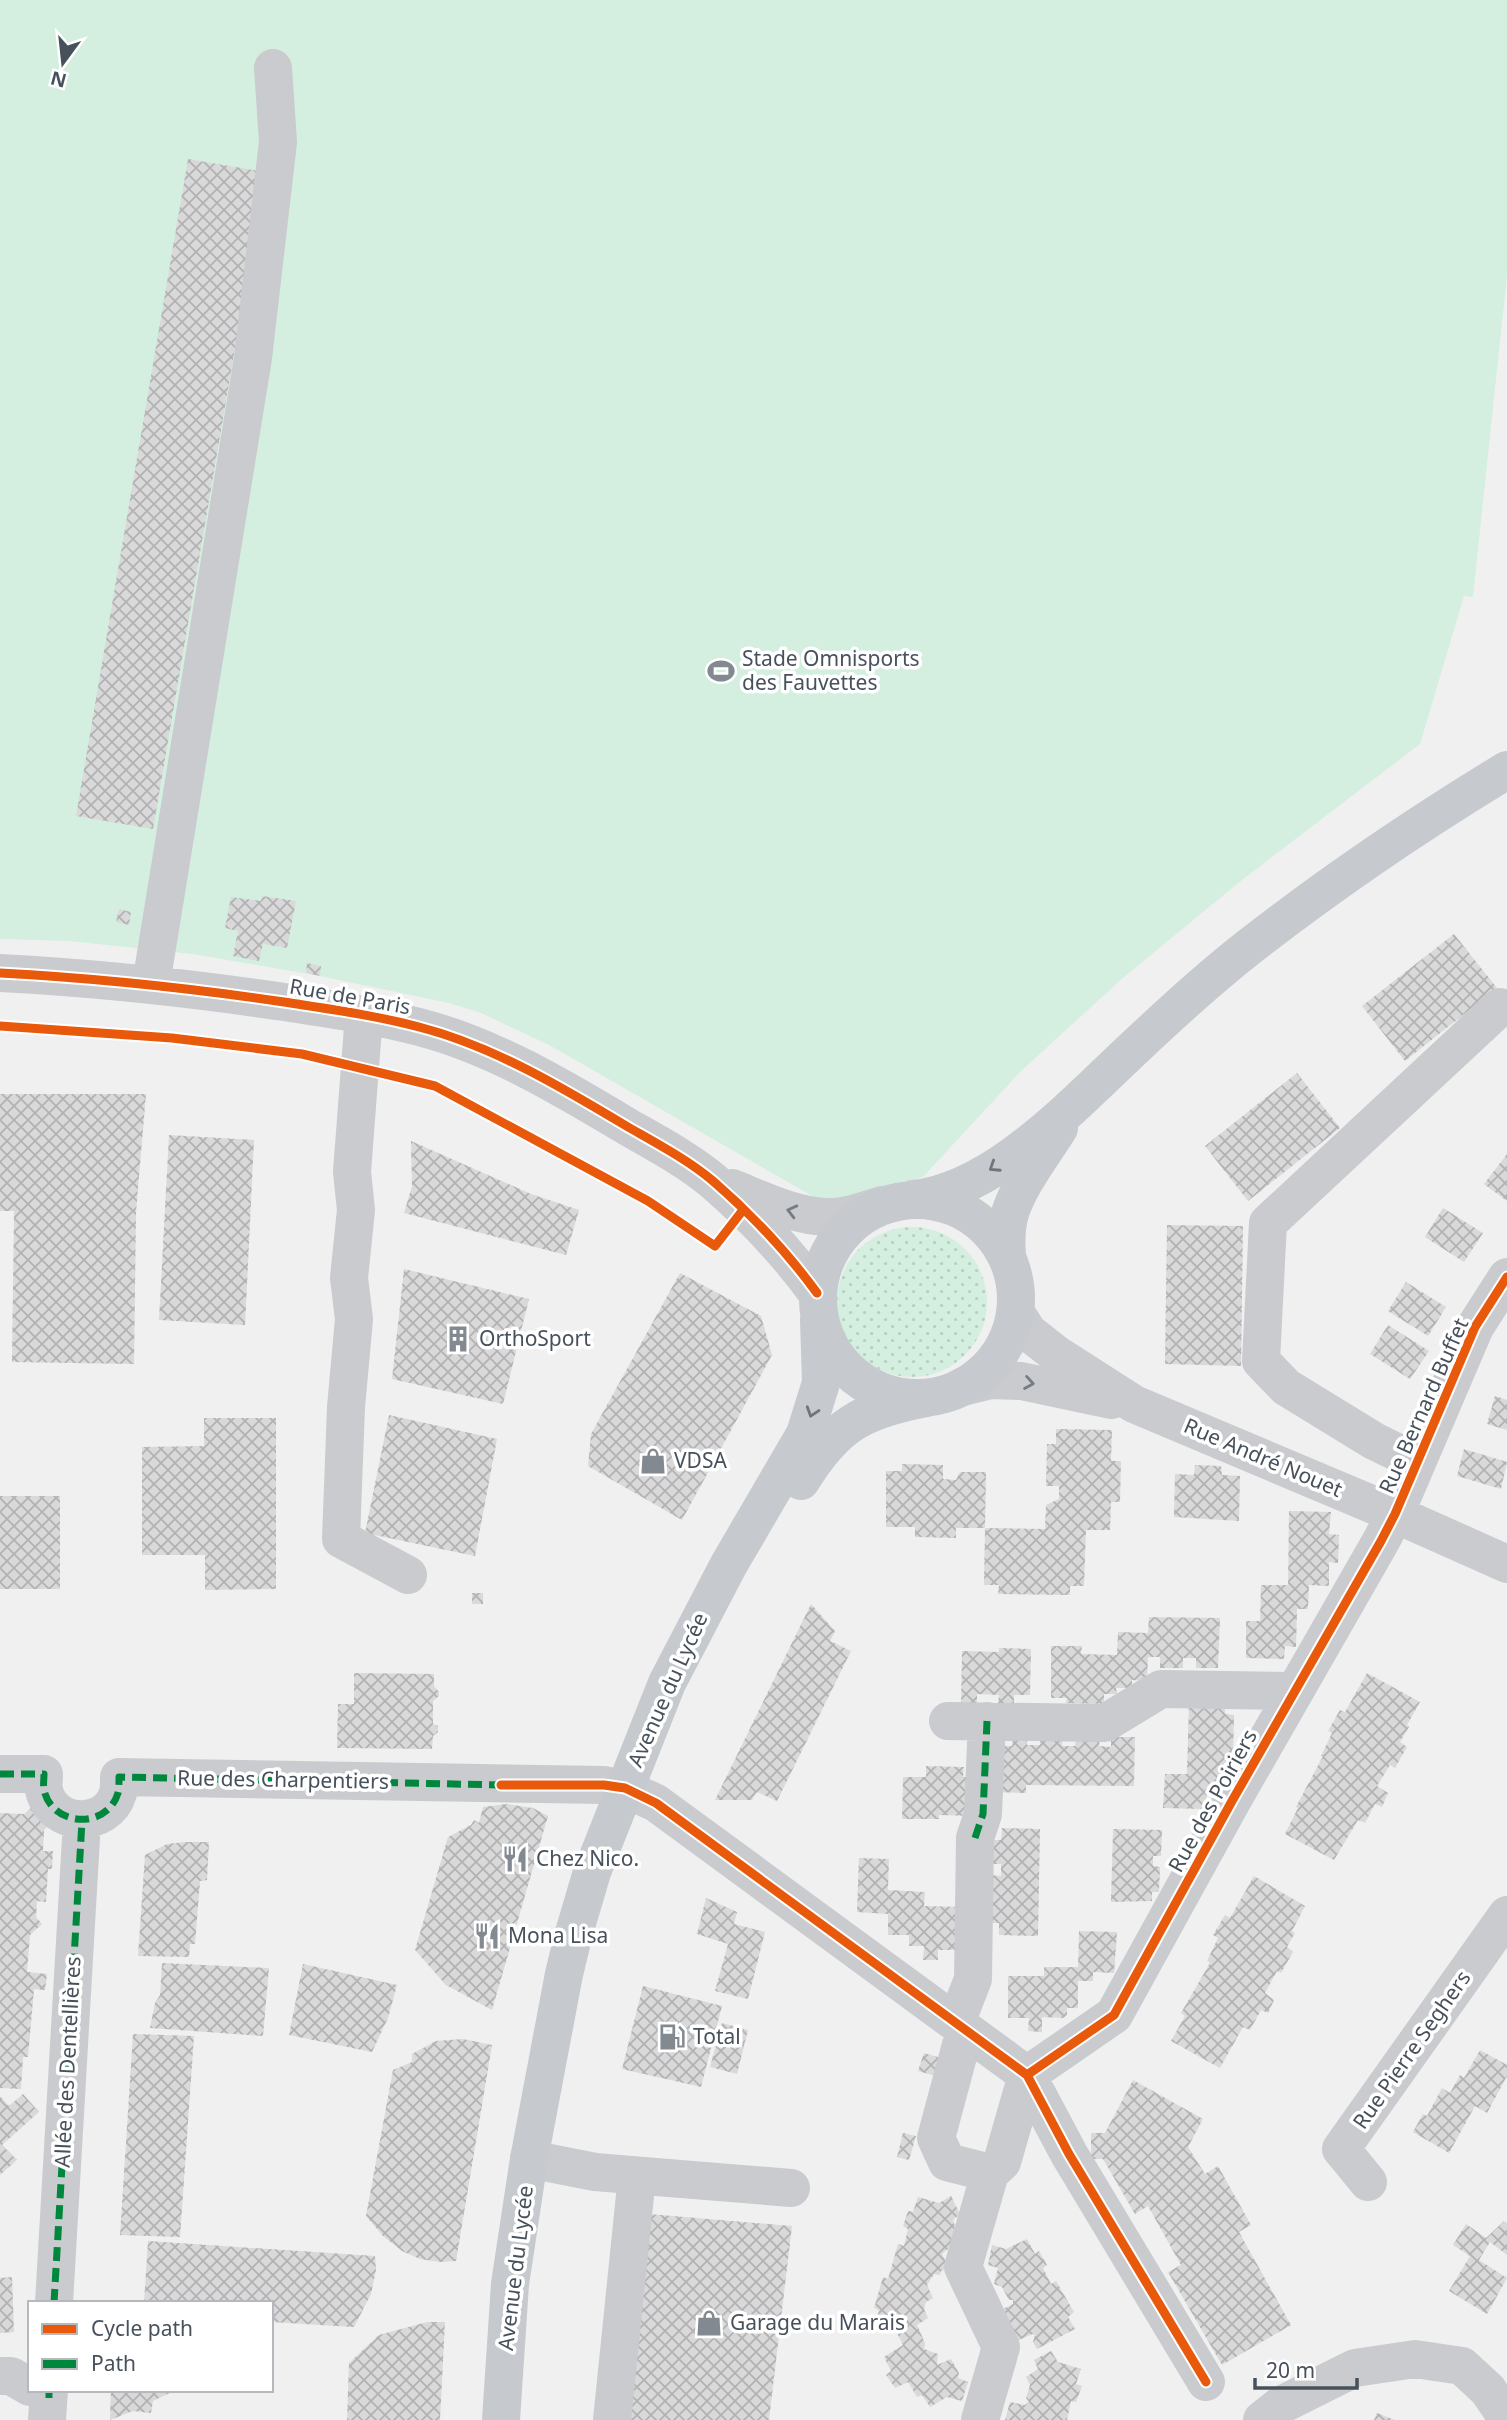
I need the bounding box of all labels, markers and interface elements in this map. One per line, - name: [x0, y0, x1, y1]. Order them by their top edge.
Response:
- north arrow: [28, 28, 98, 98]
- text: N: [48, 65, 69, 94]
- place label: Stade Omnisports des Fauvettes: [742, 644, 920, 696]
- sports icon: Stade Omnisports des Fauvettes: [706, 656, 736, 686]
- street label: Rue de Paris: [288, 972, 413, 1020]
- one-way arrow: [989, 1159, 1002, 1172]
- one-way arrow: [786, 1205, 798, 1219]
- street label: Rue Bernard Buffet: [1372, 1313, 1475, 1498]
- building icon: OrthoSport: [443, 1324, 473, 1354]
- place label: OrthoSport: [479, 1324, 591, 1352]
- one-way arrow: [1023, 1375, 1035, 1390]
- one-way arrow: [806, 1405, 820, 1417]
- street label: Rue André Nouet: [1180, 1411, 1347, 1503]
- shop icon: VDSA: [638, 1446, 668, 1476]
- place label: VDSA: [674, 1446, 727, 1474]
- street label: Avenue du Lycée: [621, 1608, 714, 1771]
- street label: Rue des Poiriers: [1161, 1724, 1263, 1877]
- street label: Rue des Charpentiers: [177, 1763, 389, 1795]
- restaurant icon: Chez Nico.: [500, 1844, 530, 1874]
- place label: Chez Nico.: [536, 1844, 639, 1872]
- restaurant icon: Mona Lisa: [472, 1921, 502, 1951]
- place label: Mona Lisa: [508, 1921, 608, 1949]
- street label: Allée des Dentellières: [47, 1956, 87, 2168]
- street label: Rue Pierre Seghers: [1346, 1965, 1476, 2134]
- fuel station icon: Total: [657, 2022, 687, 2052]
- place label: Total: [693, 2022, 741, 2050]
- street label: Avenue du Lycée: [491, 2184, 539, 2352]
- legend: [28, 2301, 273, 2392]
- shop icon: Garage du Marais: [694, 2308, 724, 2338]
- place label: Garage du Marais: [730, 2308, 905, 2336]
- text: Cycle path: [91, 2314, 193, 2342]
- scale bar: [1255, 2346, 1356, 2390]
- text: Path: [91, 2349, 136, 2377]
- text: 20 m: [1266, 2356, 1315, 2384]

